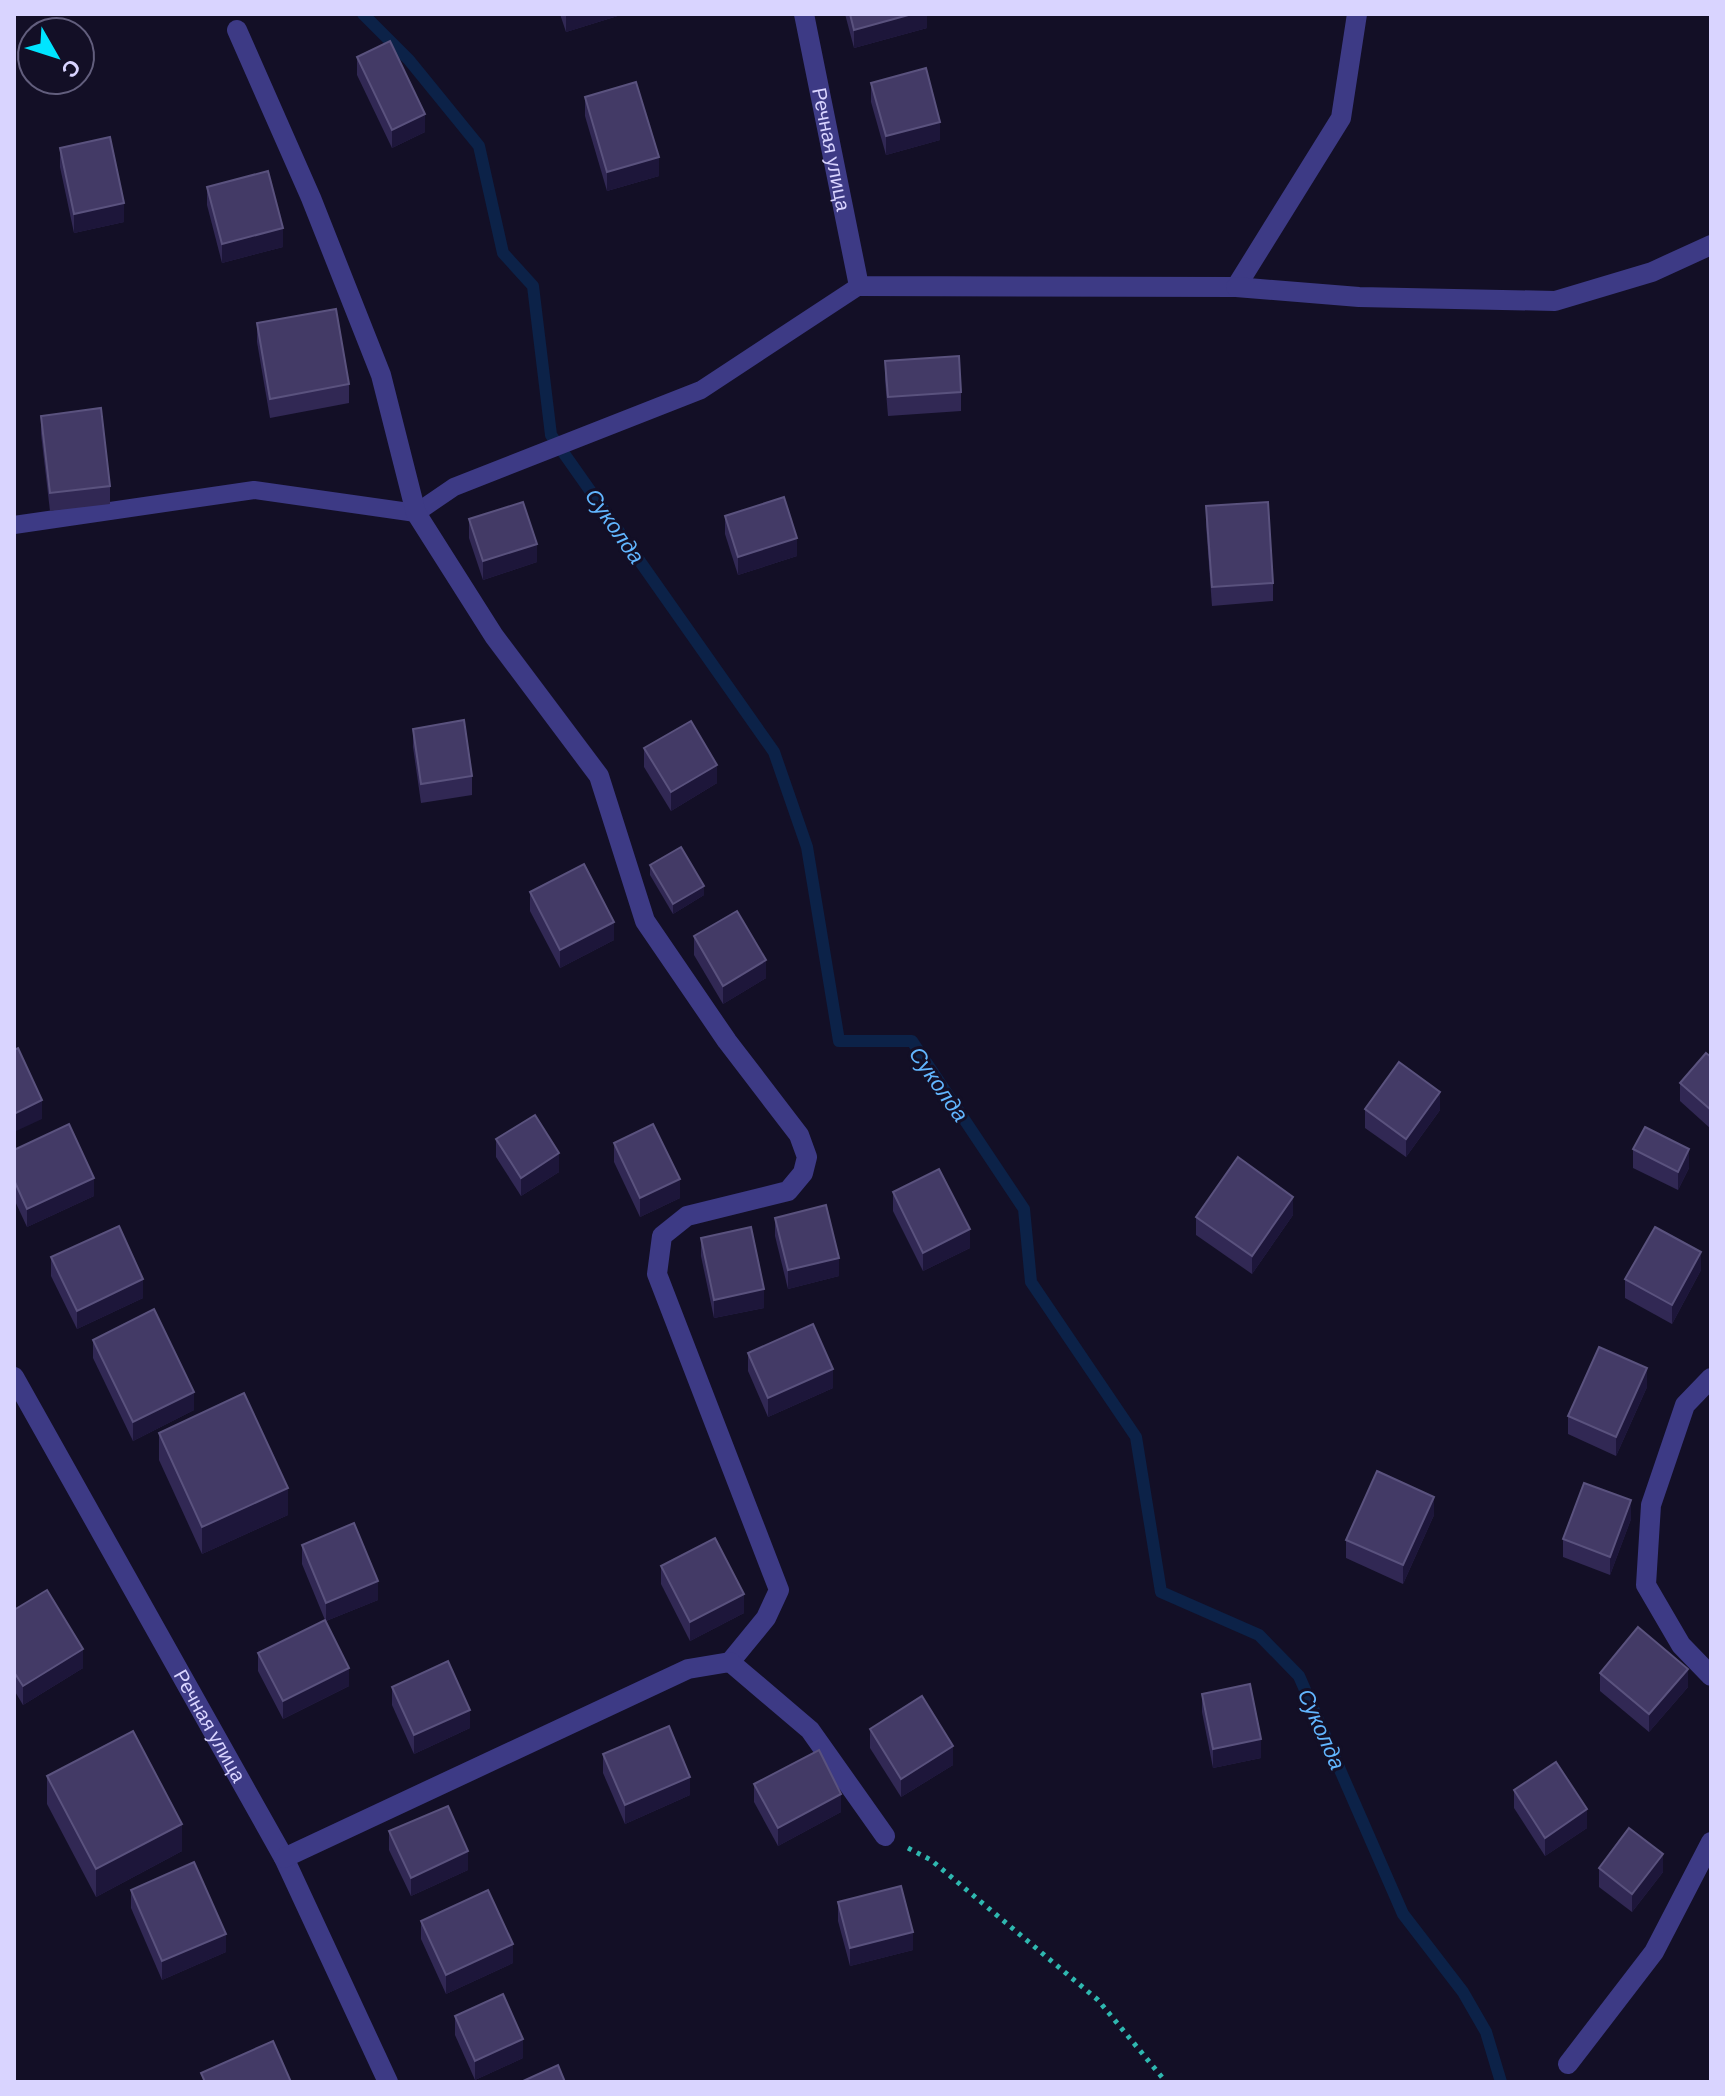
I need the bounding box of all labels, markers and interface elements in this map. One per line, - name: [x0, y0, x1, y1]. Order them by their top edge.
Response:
- north arrow: [16, 16, 96, 96]
- text: С: [57, 55, 87, 84]
- street label: Речная улица: [808, 85, 857, 214]
- water label: Суколда: [580, 483, 651, 569]
- water label: Суколда: [904, 1041, 975, 1127]
- street label: Речная улица: [170, 1665, 252, 1787]
- water label: Суколда: [1293, 1684, 1352, 1773]

